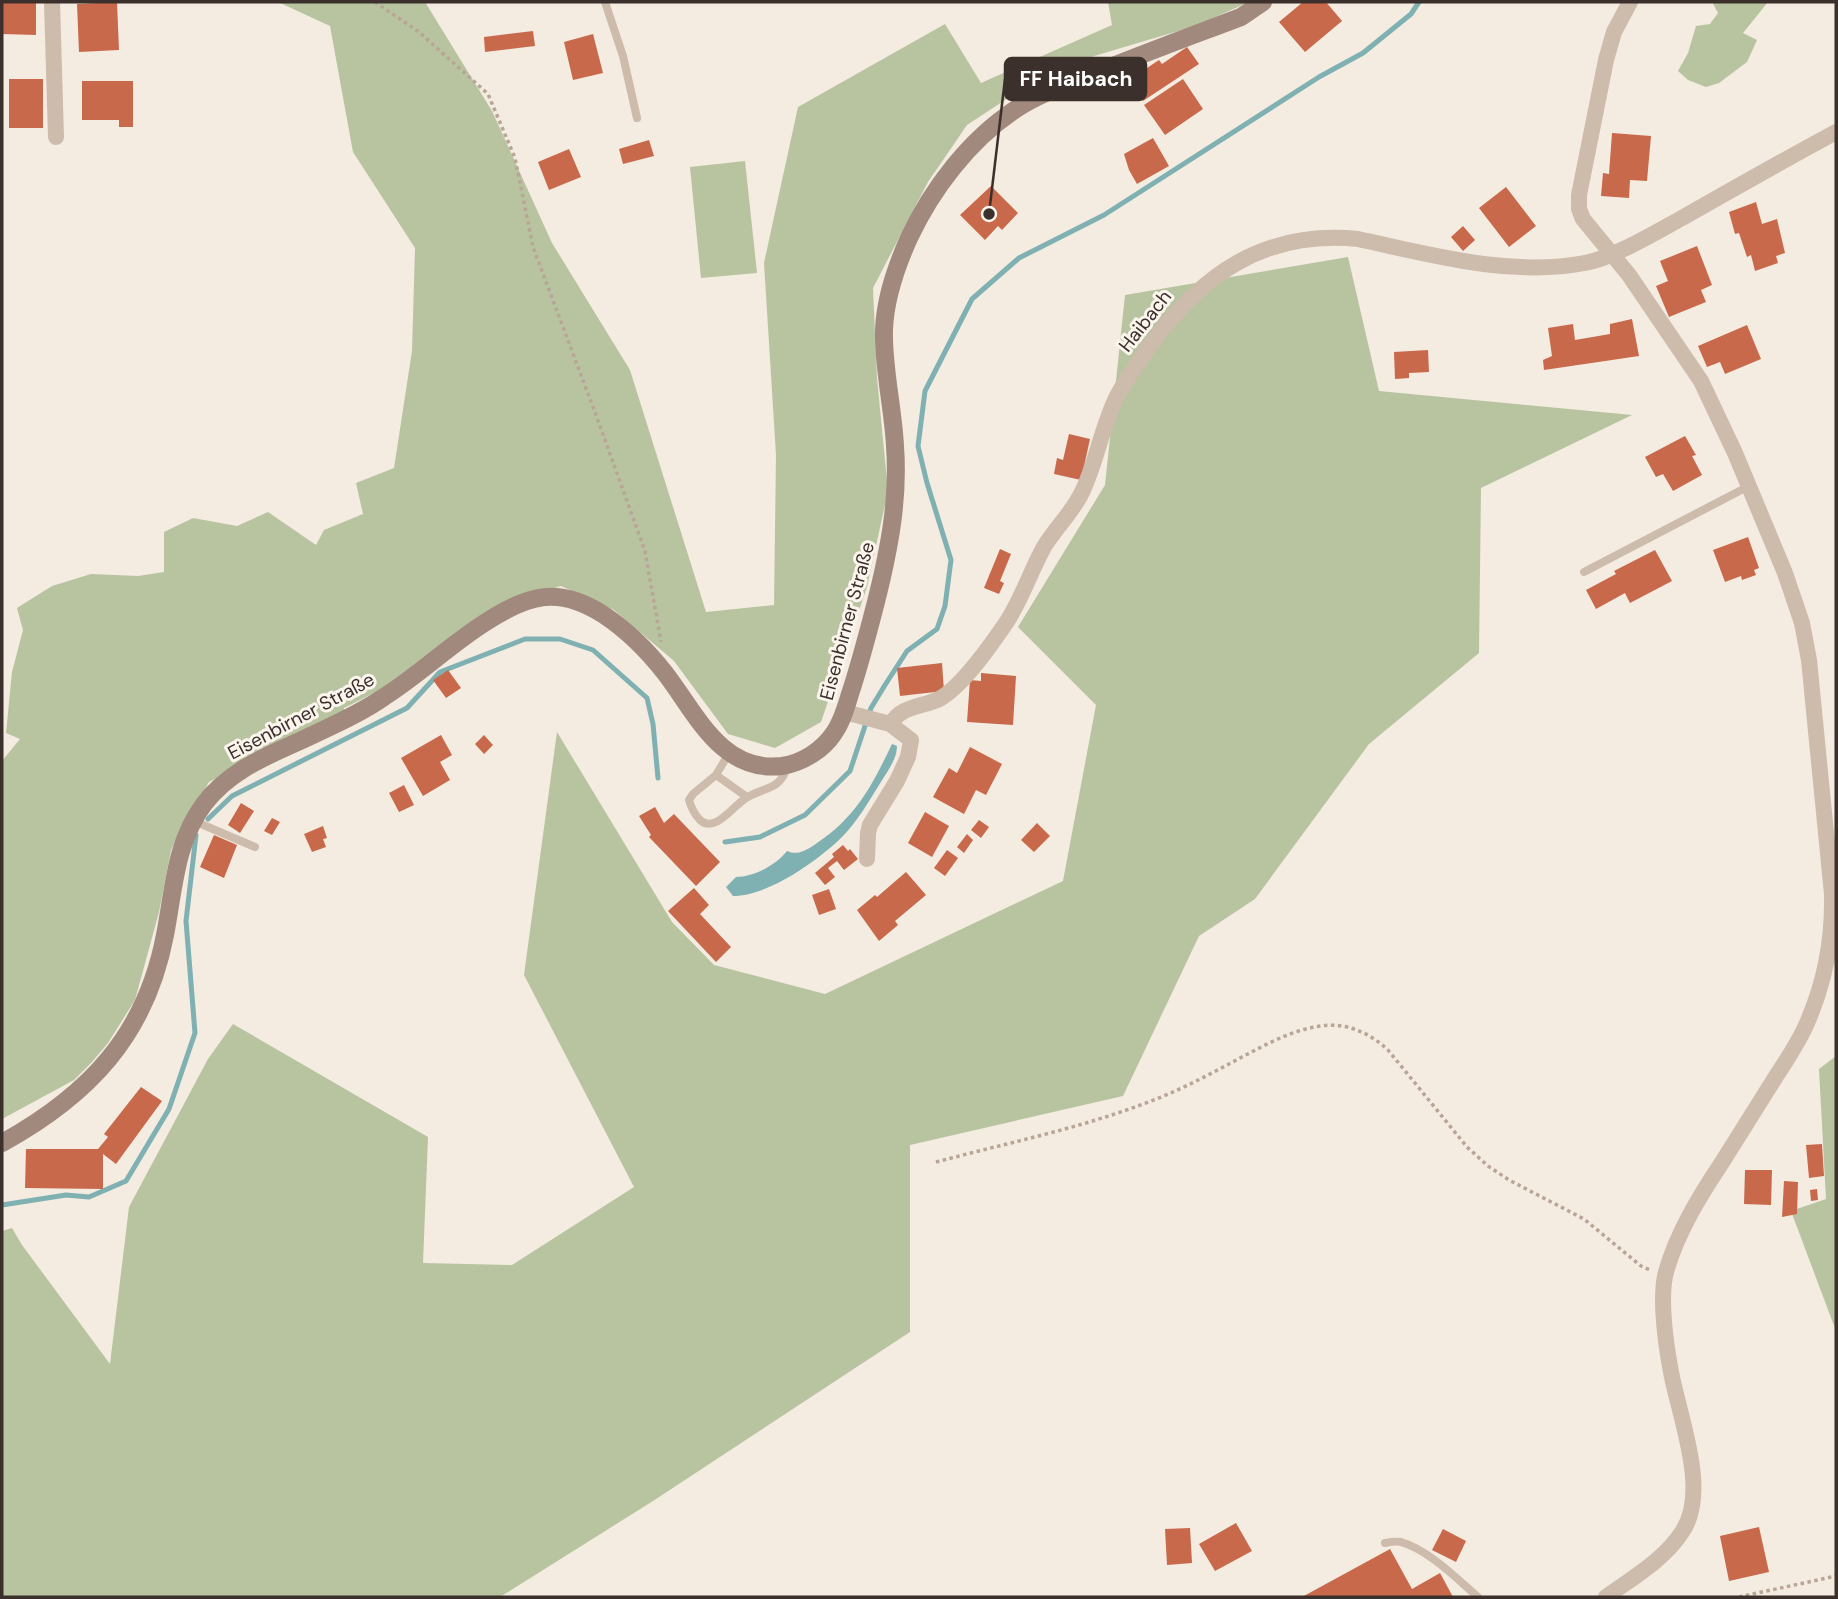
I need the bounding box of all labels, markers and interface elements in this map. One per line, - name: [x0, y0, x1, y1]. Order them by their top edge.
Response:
- callout: FF Haibach: [1005, 58, 1146, 100]
- text: FF Haibach: [1019, 65, 1133, 93]
- street label: Haibach: [1113, 285, 1177, 357]
- street label: Eisenbirner Straße: [814, 539, 880, 703]
- street label: Eisenbirner Straße: [223, 667, 379, 765]

